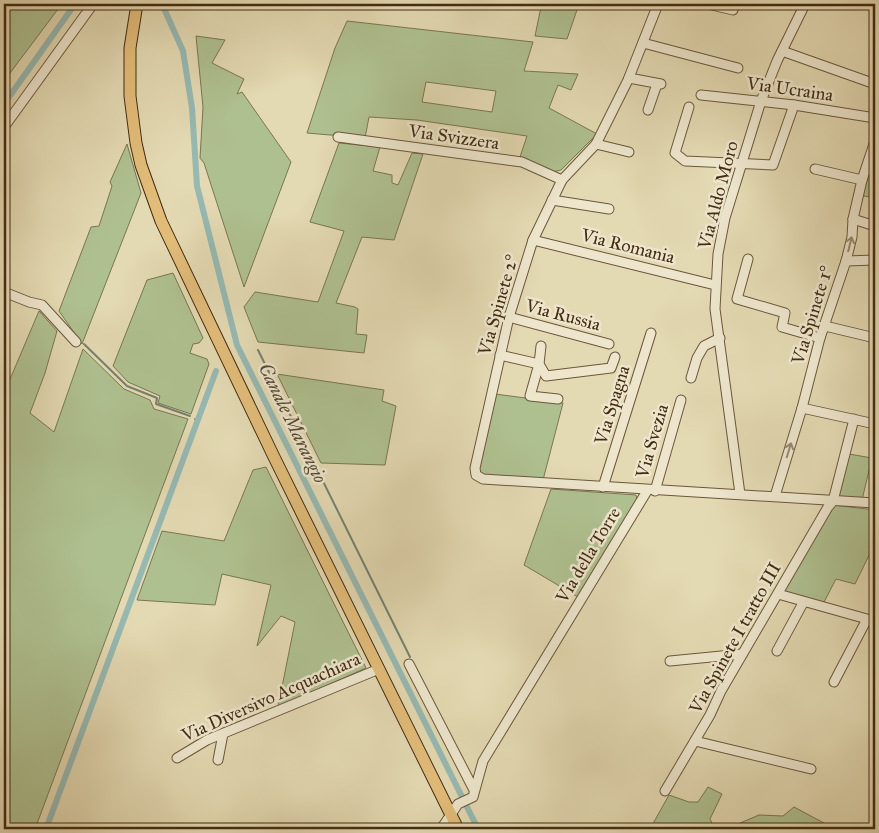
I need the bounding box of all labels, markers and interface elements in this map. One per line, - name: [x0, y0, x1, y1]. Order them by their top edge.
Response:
- street label: Via Ucraina: [744, 72, 835, 106]
- street label: Via Svizzera: [406, 120, 501, 154]
- street label: Via Aldo Moro: [693, 138, 743, 253]
- street label: Via Romania: [578, 224, 677, 268]
- one-way arrow: [846, 236, 855, 252]
- street label: Via Spinete 2°: [473, 252, 523, 359]
- street label: Via Spinete 1°: [786, 263, 837, 368]
- street label: Via Russia: [522, 294, 603, 336]
- water label: Canale Marangio: [254, 359, 332, 487]
- street label: Via Spagna: [589, 362, 636, 449]
- street label: Via Svezia: [631, 401, 673, 481]
- one-way arrow: [784, 442, 794, 458]
- street label: Via della Torre: [550, 503, 625, 608]
- street label: Via Spinete I tratto III: [684, 558, 786, 718]
- street label: Via Diversivo Acquachiara: [177, 647, 365, 748]

